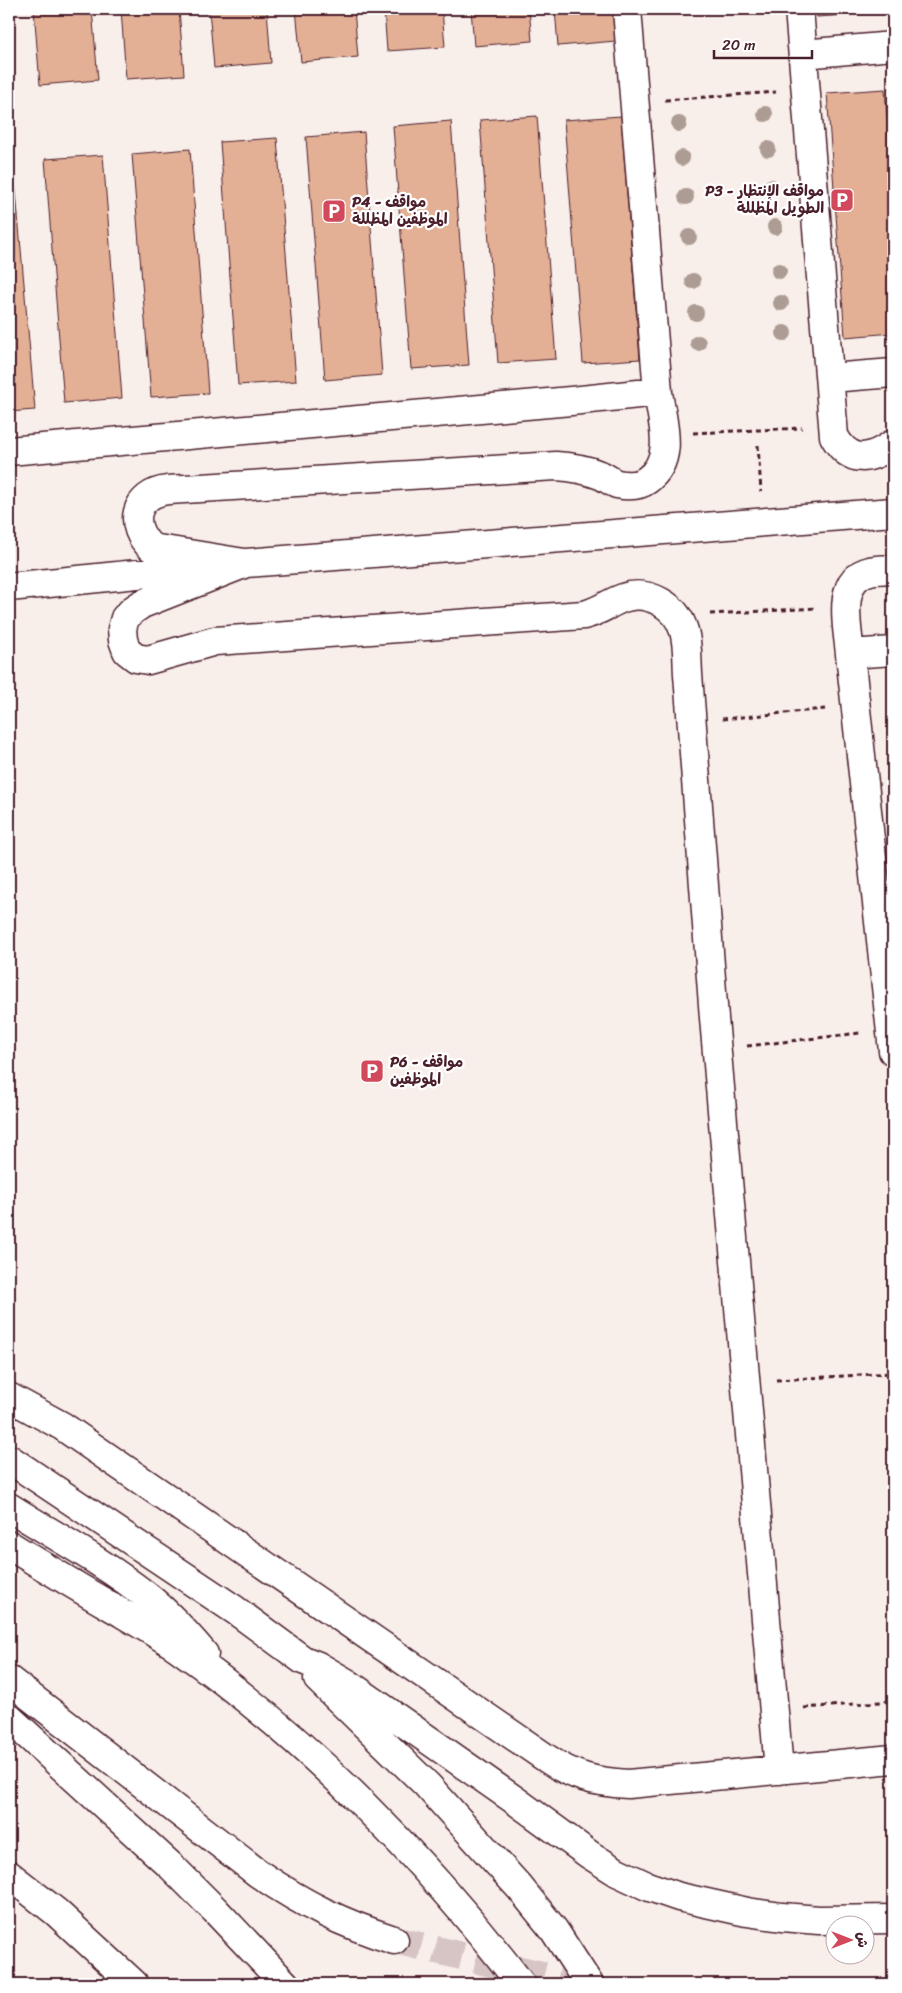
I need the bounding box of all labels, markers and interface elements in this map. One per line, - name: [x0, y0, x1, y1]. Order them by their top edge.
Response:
- scale bar: [714, 28, 812, 60]
- text: 20 m: [722, 32, 756, 58]
- place label: P3 - مواقف الإنتظار الطويل المظللة: [705, 178, 824, 221]
- parking icon: P3 - مواقف الإنتظار الطويل المظللة: [829, 187, 855, 213]
- place label: P4 - مواقف الموظفين المظللة: [352, 189, 448, 232]
- parking icon: P4 - مواقف الموظفين المظللة: [321, 198, 347, 224]
- place label: P6 - مواقف الموظفين: [390, 1049, 463, 1092]
- parking icon: P6 - مواقف الموظفين: [359, 1058, 385, 1084]
- north arrow: [824, 1916, 874, 1966]
- text: ش: [850, 1932, 875, 1948]

